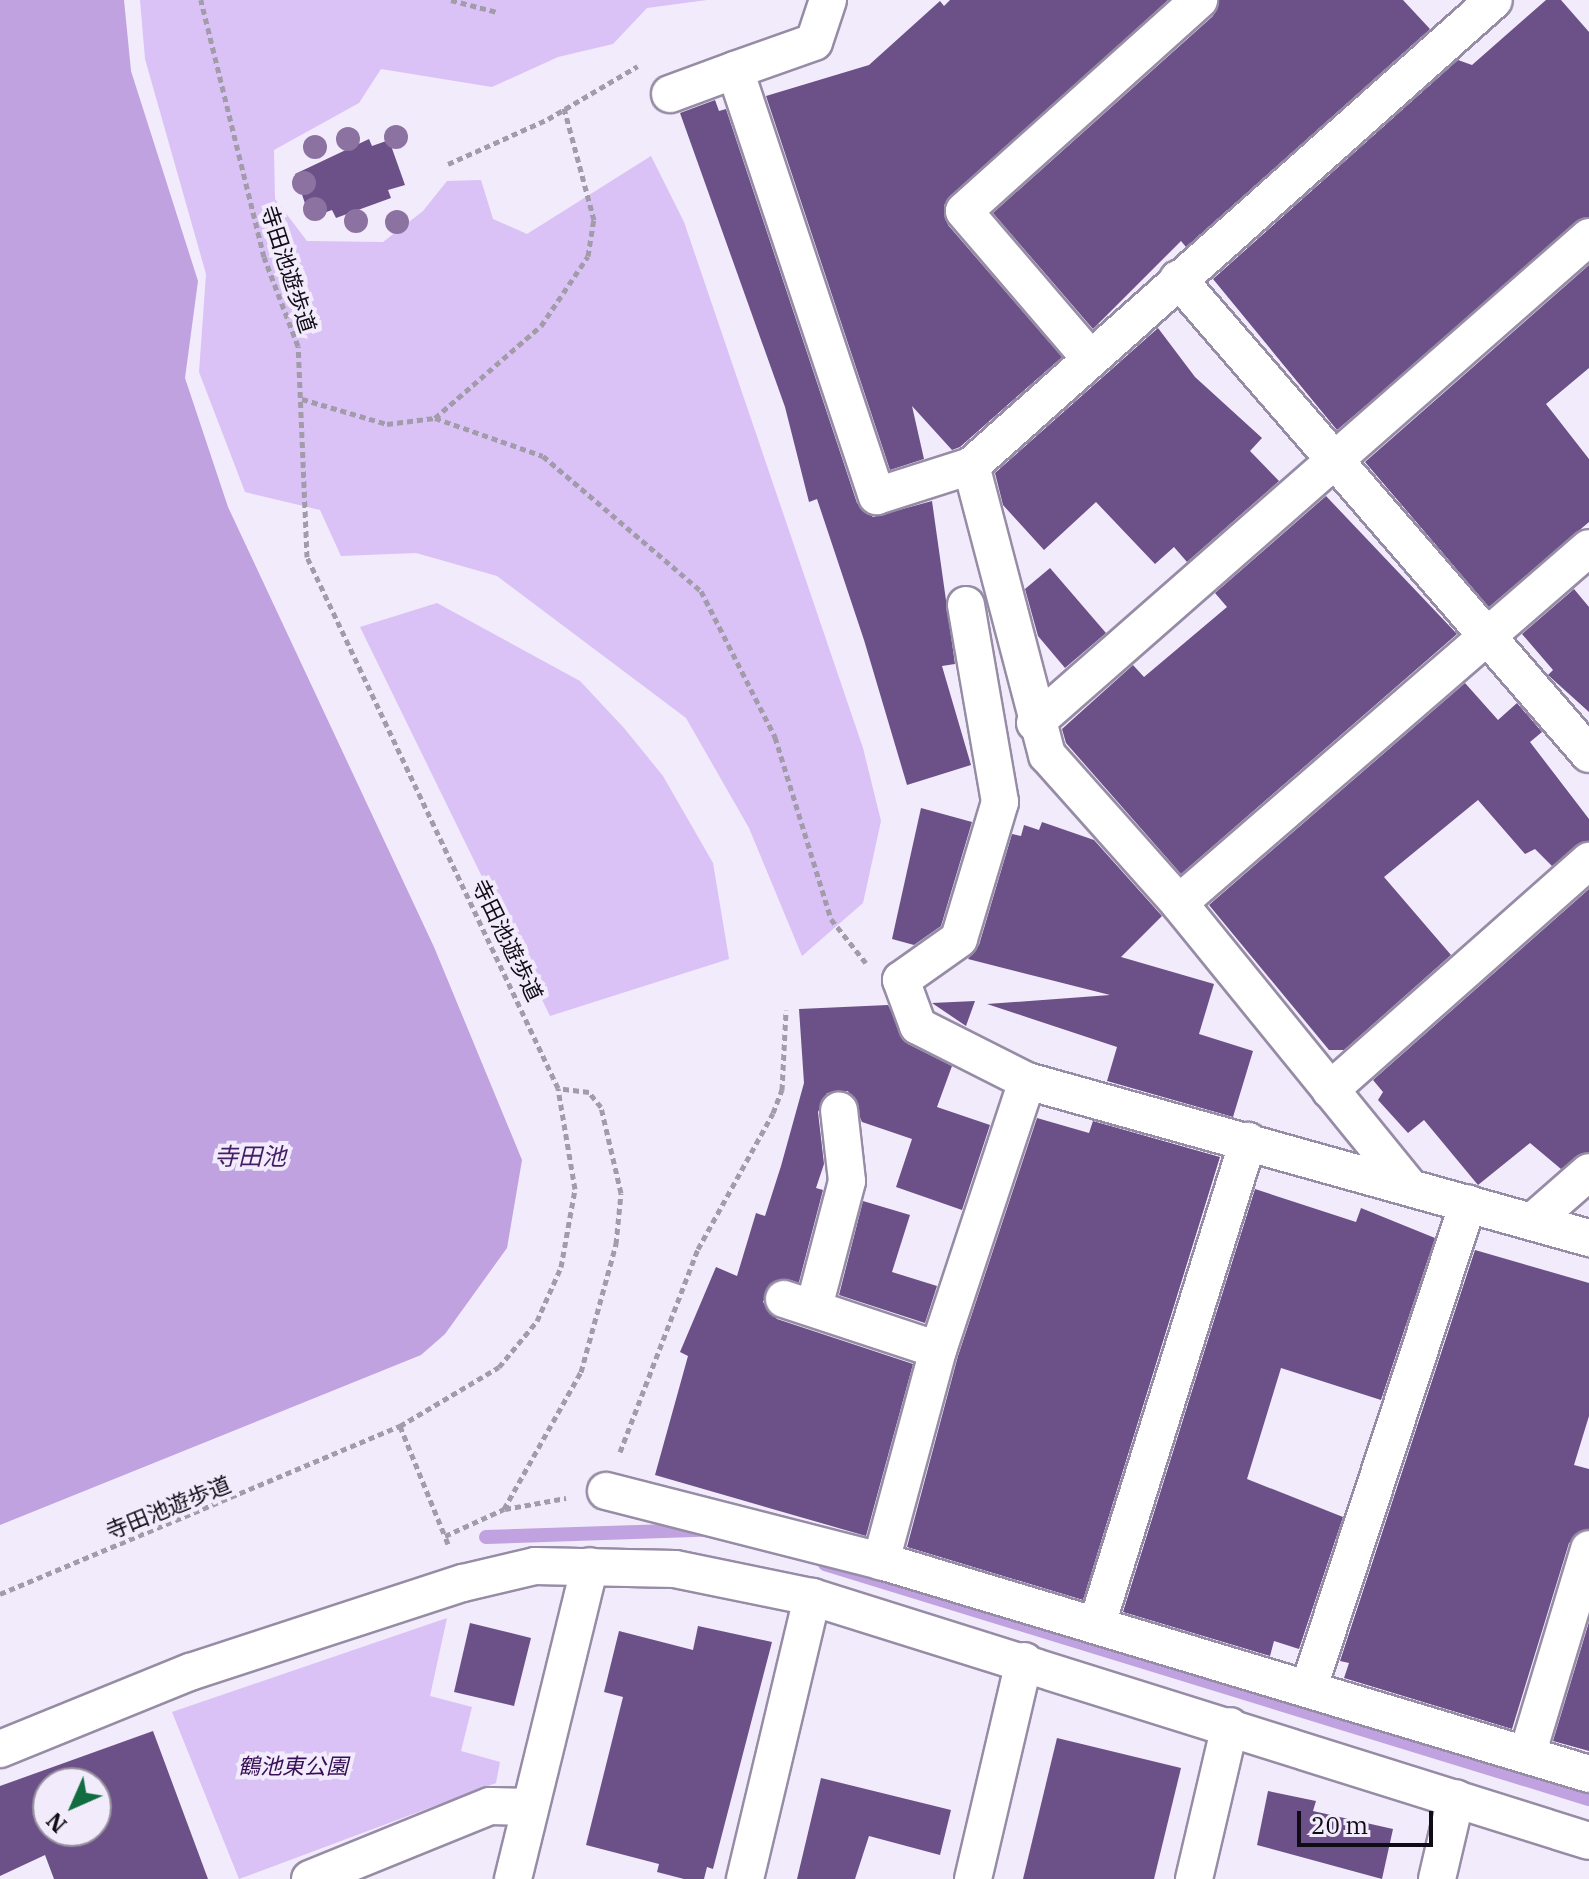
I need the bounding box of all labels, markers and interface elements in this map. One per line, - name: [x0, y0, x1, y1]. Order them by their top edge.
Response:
- street label: 寺田池遊歩道: [256, 202, 322, 336]
- street label: 寺田池遊歩道: [467, 875, 549, 1005]
- water label: 寺田池: [214, 1143, 286, 1171]
- street label: 寺田池遊歩道: [102, 1470, 234, 1544]
- park label: 鶴池東公園: [238, 1753, 348, 1779]
- north arrow: [32, 1767, 112, 1847]
- scale bar: [1301, 1795, 1437, 1845]
- text: N: [40, 1807, 72, 1839]
- text: 20 m: [1311, 1809, 1368, 1841]

